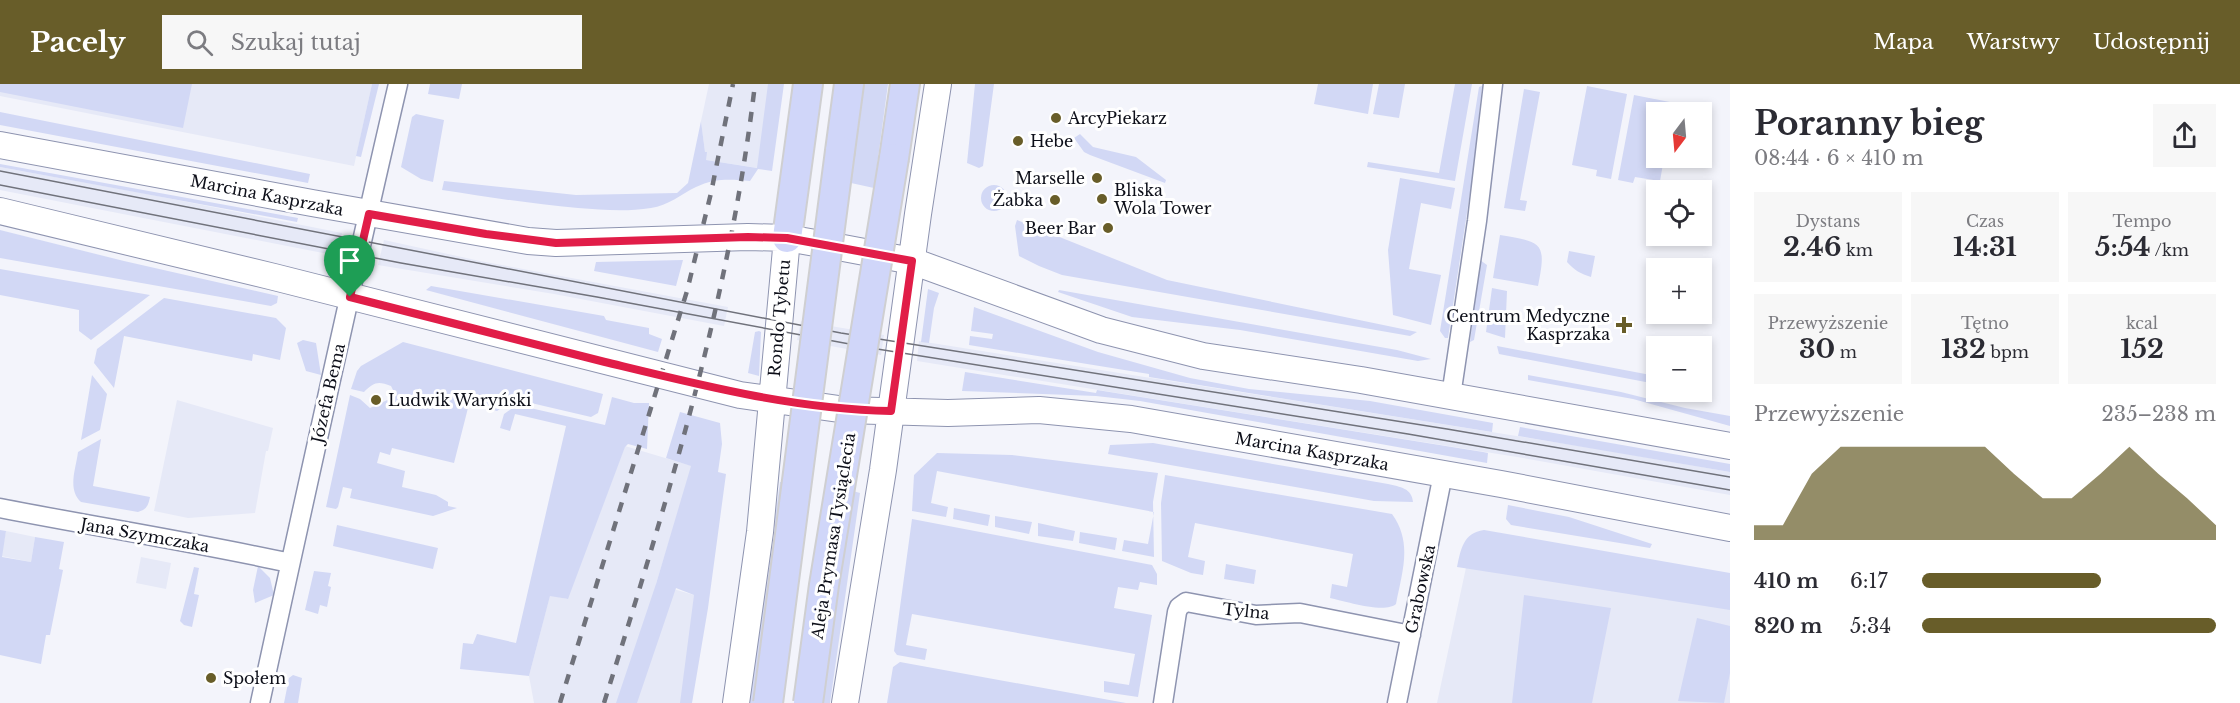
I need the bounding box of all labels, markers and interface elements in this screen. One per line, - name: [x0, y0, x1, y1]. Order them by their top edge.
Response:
- search box: [162, 15, 582, 69]
- text: Pacely: [30, 25, 126, 60]
- icon: search: [183, 26, 216, 59]
- text: Szukaj tutaj: [231, 29, 361, 56]
- text: Mapa: [1873, 29, 1934, 55]
- text: Warstwy: [1967, 29, 2060, 55]
- text: Udostępnij: [2093, 29, 2210, 55]
- north arrow: [1646, 102, 1712, 168]
- map controls: [1646, 102, 1712, 402]
- text: Poranny bieg: [1754, 103, 1984, 144]
- button: share: [2153, 104, 2216, 167]
- place label: ArcyPiekarz: [1067, 108, 1167, 128]
- marker: ArcyPiekarz: [1049, 111, 1063, 125]
- place label: Hebe: [1030, 131, 1073, 151]
- marker: Hebe: [1011, 134, 1025, 148]
- text: 08:44 · 6 × 410 m: [1754, 146, 1924, 170]
- place label: Marselle: [1015, 168, 1085, 188]
- street label: Marcina Kasprzaka: [189, 170, 345, 220]
- marker: Marselle: [1090, 171, 1104, 185]
- place label: Bliska Wola Tower: [1113, 180, 1212, 218]
- button: locate: [1646, 180, 1712, 246]
- place label: Żabka: [993, 190, 1043, 210]
- marker: Bliska Wola Tower: [1095, 192, 1109, 206]
- marker: Żabka: [1048, 193, 1062, 207]
- text: Dystans: [1796, 211, 1860, 231]
- text: Czas: [1966, 211, 2004, 231]
- text: Tempo: [2113, 211, 2171, 231]
- place label: Beer Bar: [1025, 218, 1096, 238]
- marker: Beer Bar: [1101, 221, 1115, 235]
- text: 2.46: [1783, 231, 1841, 263]
- text: 14:31: [1953, 231, 2017, 263]
- text: 5:54: [2095, 231, 2151, 263]
- pin: [324, 235, 375, 297]
- text: km: [1841, 240, 1873, 260]
- text: /km: [2151, 240, 2189, 260]
- icon: arrive: [333, 244, 366, 277]
- street label: Rondo Tybetu: [764, 258, 794, 377]
- button: +: [1646, 258, 1712, 324]
- place label: Centrum Medyczne Kasprzaka: [1446, 306, 1610, 344]
- text: Przewyższenie: [1768, 313, 1888, 333]
- text: Tętno: [1961, 313, 2009, 333]
- text: kcal: [2126, 313, 2158, 333]
- marker: Centrum Medyczne Kasprzaka: [1615, 316, 1633, 334]
- text: 30: [1799, 333, 1835, 365]
- text: 132: [1941, 333, 1986, 365]
- text: 152: [2120, 333, 2164, 365]
- button: −: [1646, 336, 1712, 402]
- street label: Józefa Bema: [306, 341, 349, 447]
- text: m: [1835, 342, 1857, 362]
- text: bpm: [1986, 342, 2029, 362]
- place label: Ludwik Waryński: [388, 390, 532, 410]
- marker: Ludwik Waryński: [369, 393, 383, 407]
- text: Przewyższenie: [1754, 402, 1904, 426]
- text: 235–238 m: [2102, 402, 2216, 426]
- street label: Marcina Kasprzaka: [1234, 428, 1391, 474]
- street label: Aleja Prymasa Tysiąclecia: [807, 431, 859, 642]
- street label: Jana Szymczaka: [77, 513, 211, 556]
- street label: Grabowska: [1401, 543, 1439, 635]
- text: 410 m: [1754, 569, 1819, 593]
- text: 6:17: [1850, 569, 1888, 593]
- street label: Tylna: [1222, 599, 1271, 623]
- text: 820 m: [1754, 614, 1822, 638]
- text: 5:34: [1850, 614, 1891, 638]
- place label: Społem: [223, 668, 286, 688]
- marker: Społem: [204, 671, 218, 685]

